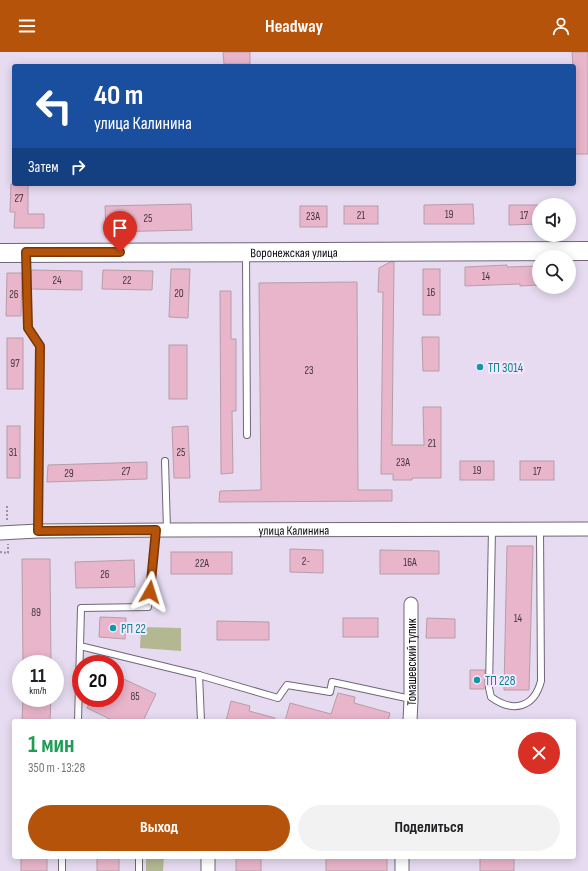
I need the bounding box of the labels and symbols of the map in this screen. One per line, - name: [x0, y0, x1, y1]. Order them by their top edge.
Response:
- house number: 27: [15, 192, 24, 205]
- house number: 19: [445, 208, 453, 221]
- house number: 21: [357, 209, 365, 222]
- house number: 17: [520, 209, 529, 222]
- house number: 23А: [306, 210, 320, 223]
- pin: [103, 211, 137, 252]
- house number: 25: [144, 212, 152, 225]
- street label: Воронежская улица: [250, 245, 338, 261]
- house number: 14: [482, 270, 491, 283]
- house number: 24: [52, 274, 62, 287]
- house number: 22: [122, 274, 132, 287]
- house number: 16: [427, 286, 436, 299]
- house number: 20: [174, 287, 184, 300]
- house number: 26: [9, 288, 19, 301]
- house number: 97: [10, 357, 20, 370]
- place label: ТП 3014: [488, 360, 524, 376]
- marker: ТП 3014: [475, 362, 485, 372]
- house number: 23: [304, 364, 314, 377]
- house number: 21: [428, 437, 436, 450]
- house number: 31: [9, 446, 17, 459]
- house number: 25: [177, 446, 185, 459]
- house number: 23А: [396, 456, 410, 469]
- house number: 19: [473, 464, 481, 477]
- house number: 27: [122, 465, 131, 478]
- house number: 17: [533, 465, 542, 478]
- house number: 29: [64, 467, 74, 480]
- street label: улица Калинина: [259, 523, 329, 539]
- house number: 2-: [302, 555, 310, 568]
- house number: 16А: [403, 556, 417, 569]
- house number: 22А: [195, 557, 209, 570]
- house number: 26: [100, 568, 110, 581]
- position arrow: [129, 571, 171, 613]
- house number: 89: [31, 606, 41, 619]
- house number: 14: [514, 612, 523, 625]
- street label: Томашевский тупик: [404, 618, 420, 706]
- place label: РП 22: [121, 621, 146, 637]
- marker: РП 22: [108, 623, 118, 633]
- speed limit sign: 20: [72, 655, 124, 707]
- place label: ТП 228: [485, 673, 516, 689]
- marker: ТП 228: [472, 675, 482, 685]
- house number: 85: [130, 690, 140, 703]

